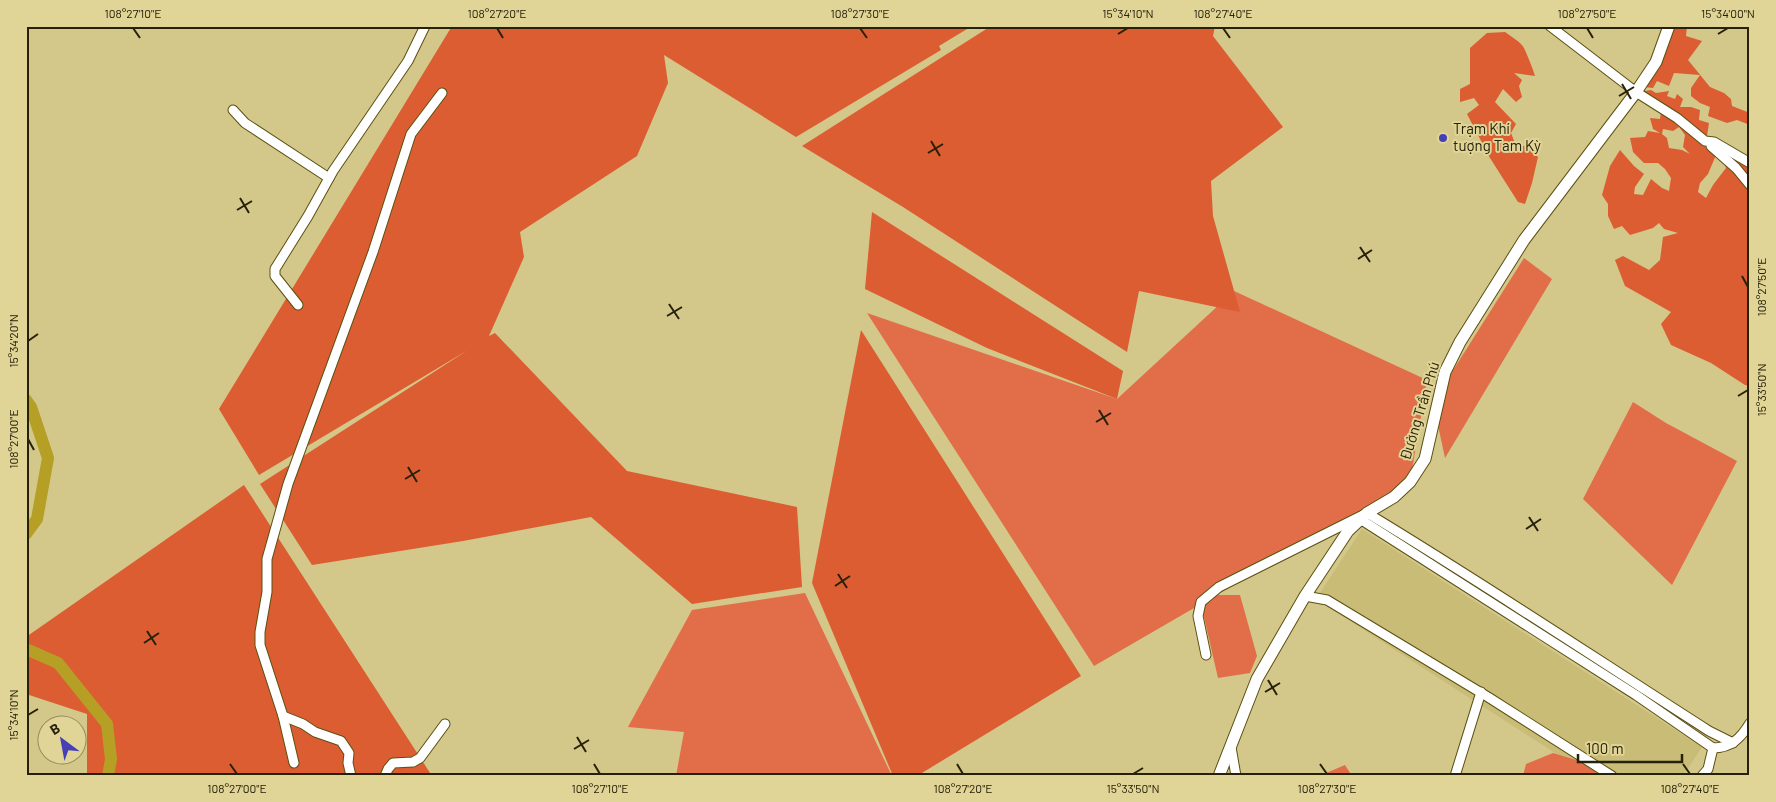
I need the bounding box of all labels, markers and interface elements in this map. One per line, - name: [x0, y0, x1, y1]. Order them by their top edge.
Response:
- text: 108°27'10"E: [105, 6, 161, 20]
- text: 108°27'20"E: [467, 6, 527, 20]
- text: 108°27'30"E: [831, 6, 889, 20]
- text: 15°34'10"N: [1102, 6, 1154, 20]
- text: 108°27'40"E: [1193, 6, 1253, 20]
- text: 108°27'50"E: [1558, 6, 1616, 20]
- text: 15°34'00"N: [1701, 6, 1755, 20]
- place label: Trạm Khí tượng Tam Kỳ: [1453, 119, 1541, 154]
- marker: Trạm Khí tượng Tam Kỳ: [1437, 132, 1449, 144]
- text: 108°27'50"E: [1754, 258, 1768, 316]
- text: 15°34'20"N: [6, 314, 20, 368]
- street label: Đường Trần Phú: [1395, 359, 1443, 462]
- text: 15°33'50"N: [1754, 363, 1768, 417]
- text: 108°27'00"E: [6, 409, 20, 469]
- text: 15°34'10"N: [6, 689, 20, 741]
- north arrow: [38, 714, 88, 764]
- text: B: [47, 719, 63, 738]
- scale bar: [1578, 732, 1682, 764]
- text: 100 m: [1586, 739, 1624, 757]
- text: 108°27'00"E: [207, 781, 267, 795]
- text: 108°27'10"E: [572, 781, 628, 795]
- text: 108°27'20"E: [933, 781, 993, 795]
- text: 15°33'50"N: [1106, 781, 1160, 795]
- text: 108°27'30"E: [1298, 781, 1356, 795]
- text: 108°27'40"E: [1660, 781, 1720, 795]

